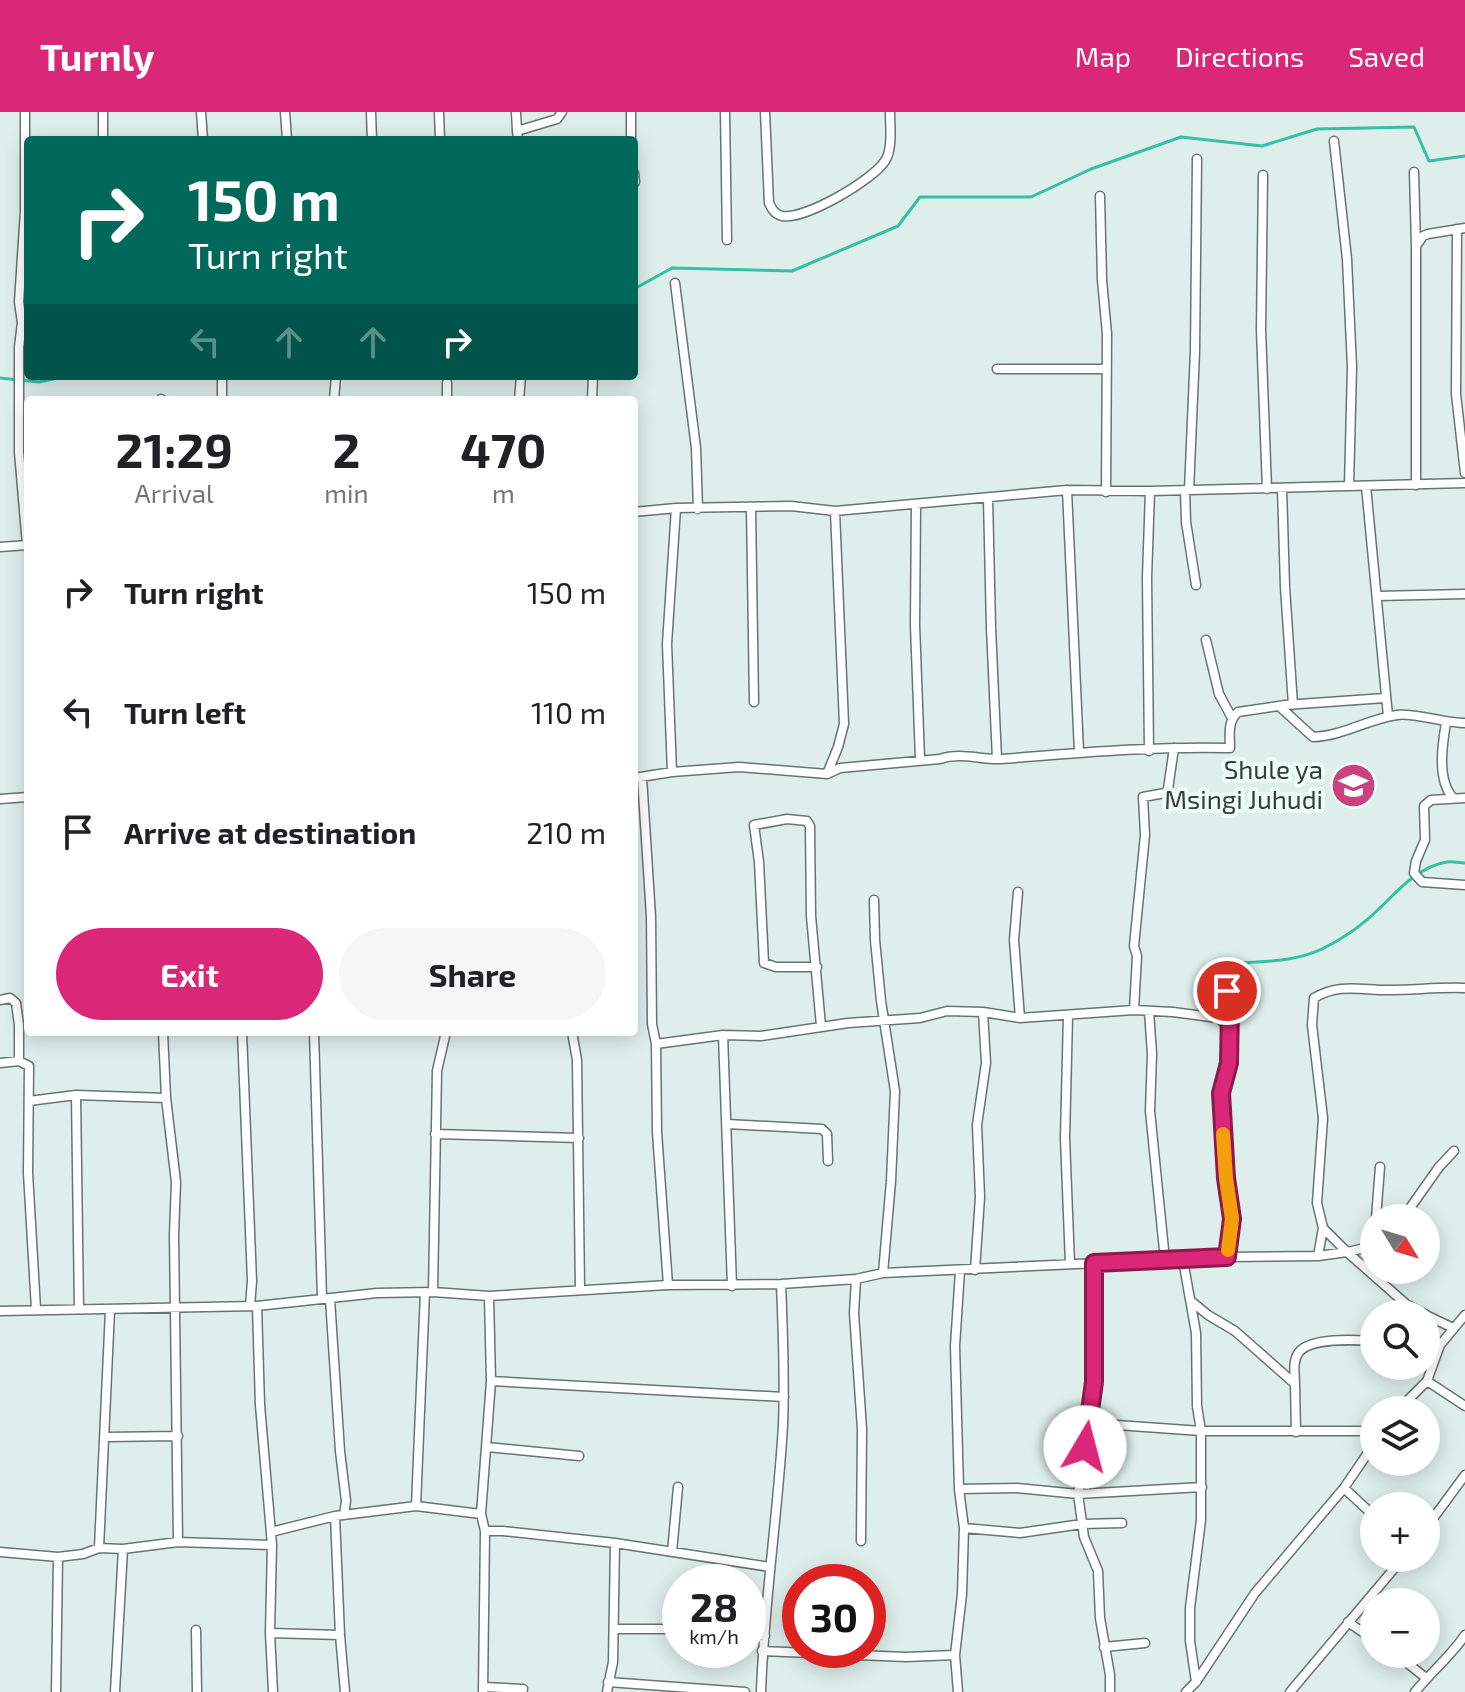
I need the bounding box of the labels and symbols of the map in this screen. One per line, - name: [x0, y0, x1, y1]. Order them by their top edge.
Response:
- place label: Shule ya Msingi Juhudi: [1164, 753, 1323, 814]
- school or university icon: Shule ya Msingi Juhudi: [1330, 761, 1378, 809]
- pin: [1193, 957, 1261, 1025]
- north arrow: [1360, 1204, 1440, 1284]
- position arrow: [1043, 1405, 1127, 1489]
- speed limit sign: 30: [782, 1564, 886, 1668]

